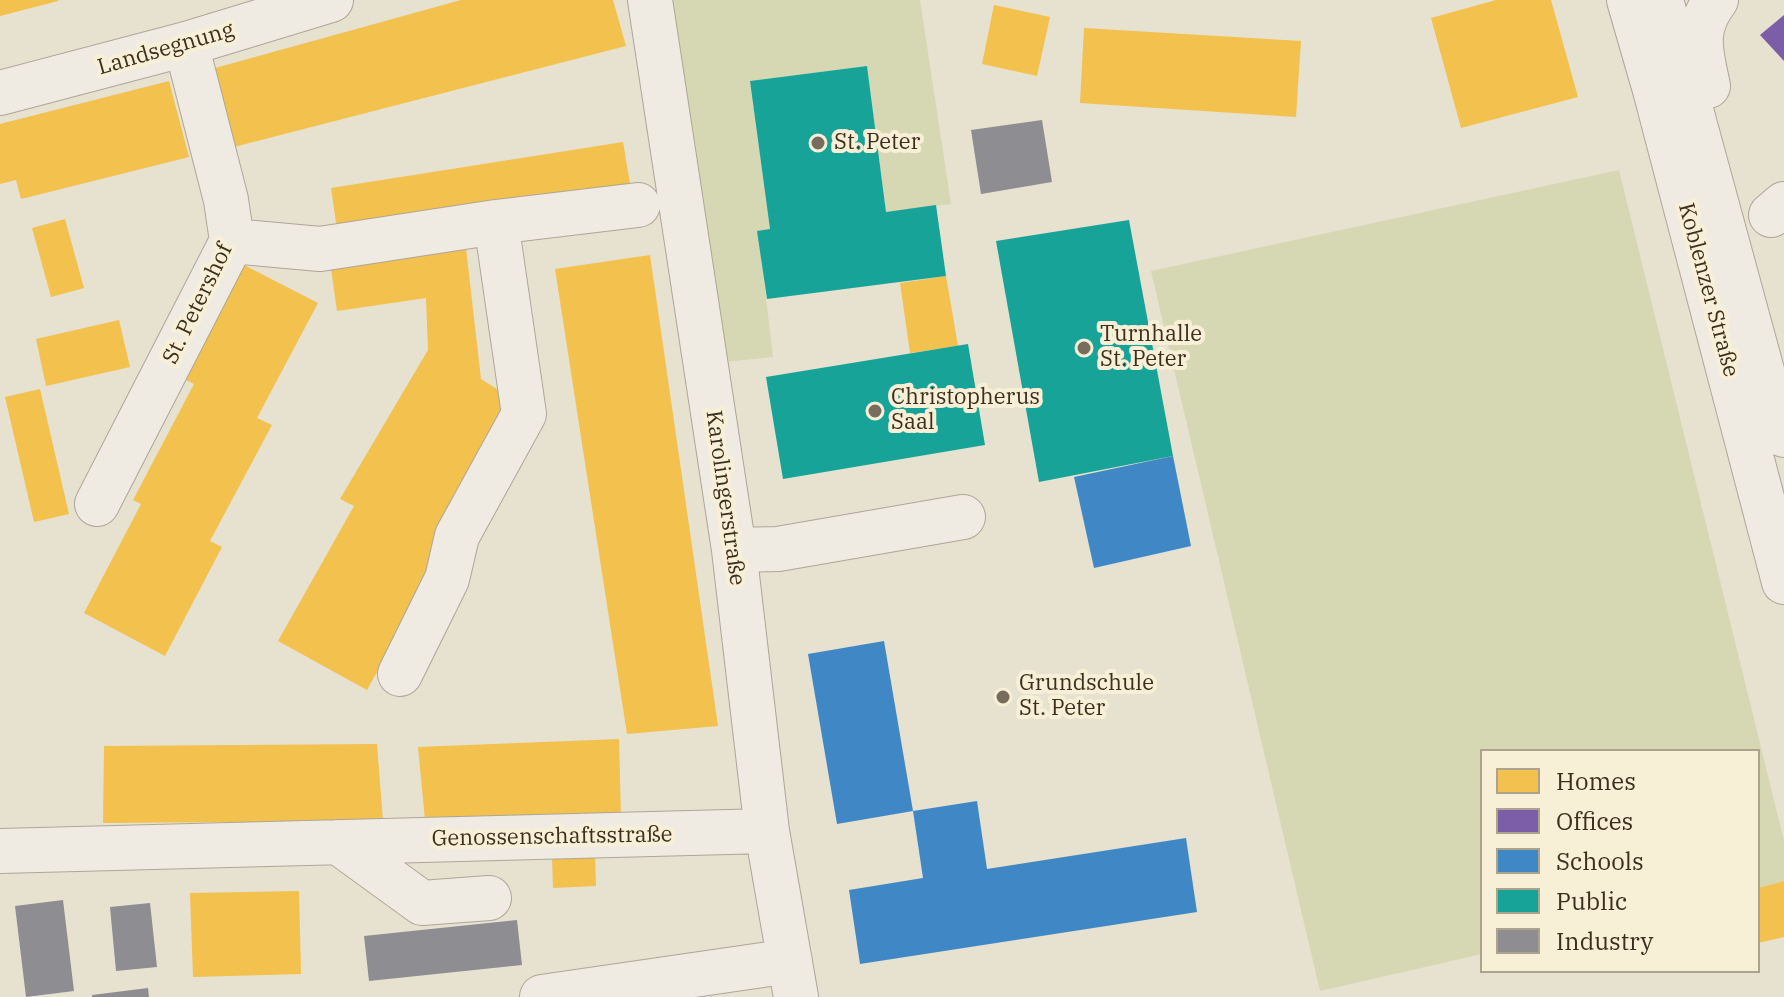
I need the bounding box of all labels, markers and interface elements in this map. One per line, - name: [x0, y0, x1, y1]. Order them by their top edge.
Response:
- street label: Landsegnung: [95, 17, 237, 81]
- place label: St. Peter: [834, 130, 920, 156]
- marker: St. Peter: [809, 134, 827, 152]
- street label: Koblenzer Straße: [1672, 200, 1744, 380]
- street label: St. Petershof: [158, 240, 238, 368]
- place label: Turnhalle St. Peter: [1100, 322, 1202, 374]
- marker: Turnhalle St. Peter: [1075, 339, 1093, 357]
- place label: Christopherus Saal: [891, 385, 1040, 436]
- marker: Christopherus Saal: [866, 402, 884, 420]
- street label: Karolingerstraße: [700, 409, 750, 587]
- place label: Grundschule St. Peter: [1019, 671, 1154, 722]
- marker: Grundschule St. Peter: [994, 688, 1012, 706]
- legend: [1480, 749, 1760, 973]
- text: Homes: [1556, 765, 1636, 797]
- text: Offices: [1556, 805, 1633, 837]
- street label: Genossenschaftsstraße: [431, 822, 673, 852]
- text: Schools: [1556, 845, 1644, 877]
- text: Public: [1556, 885, 1627, 917]
- text: Industry: [1556, 925, 1653, 957]

